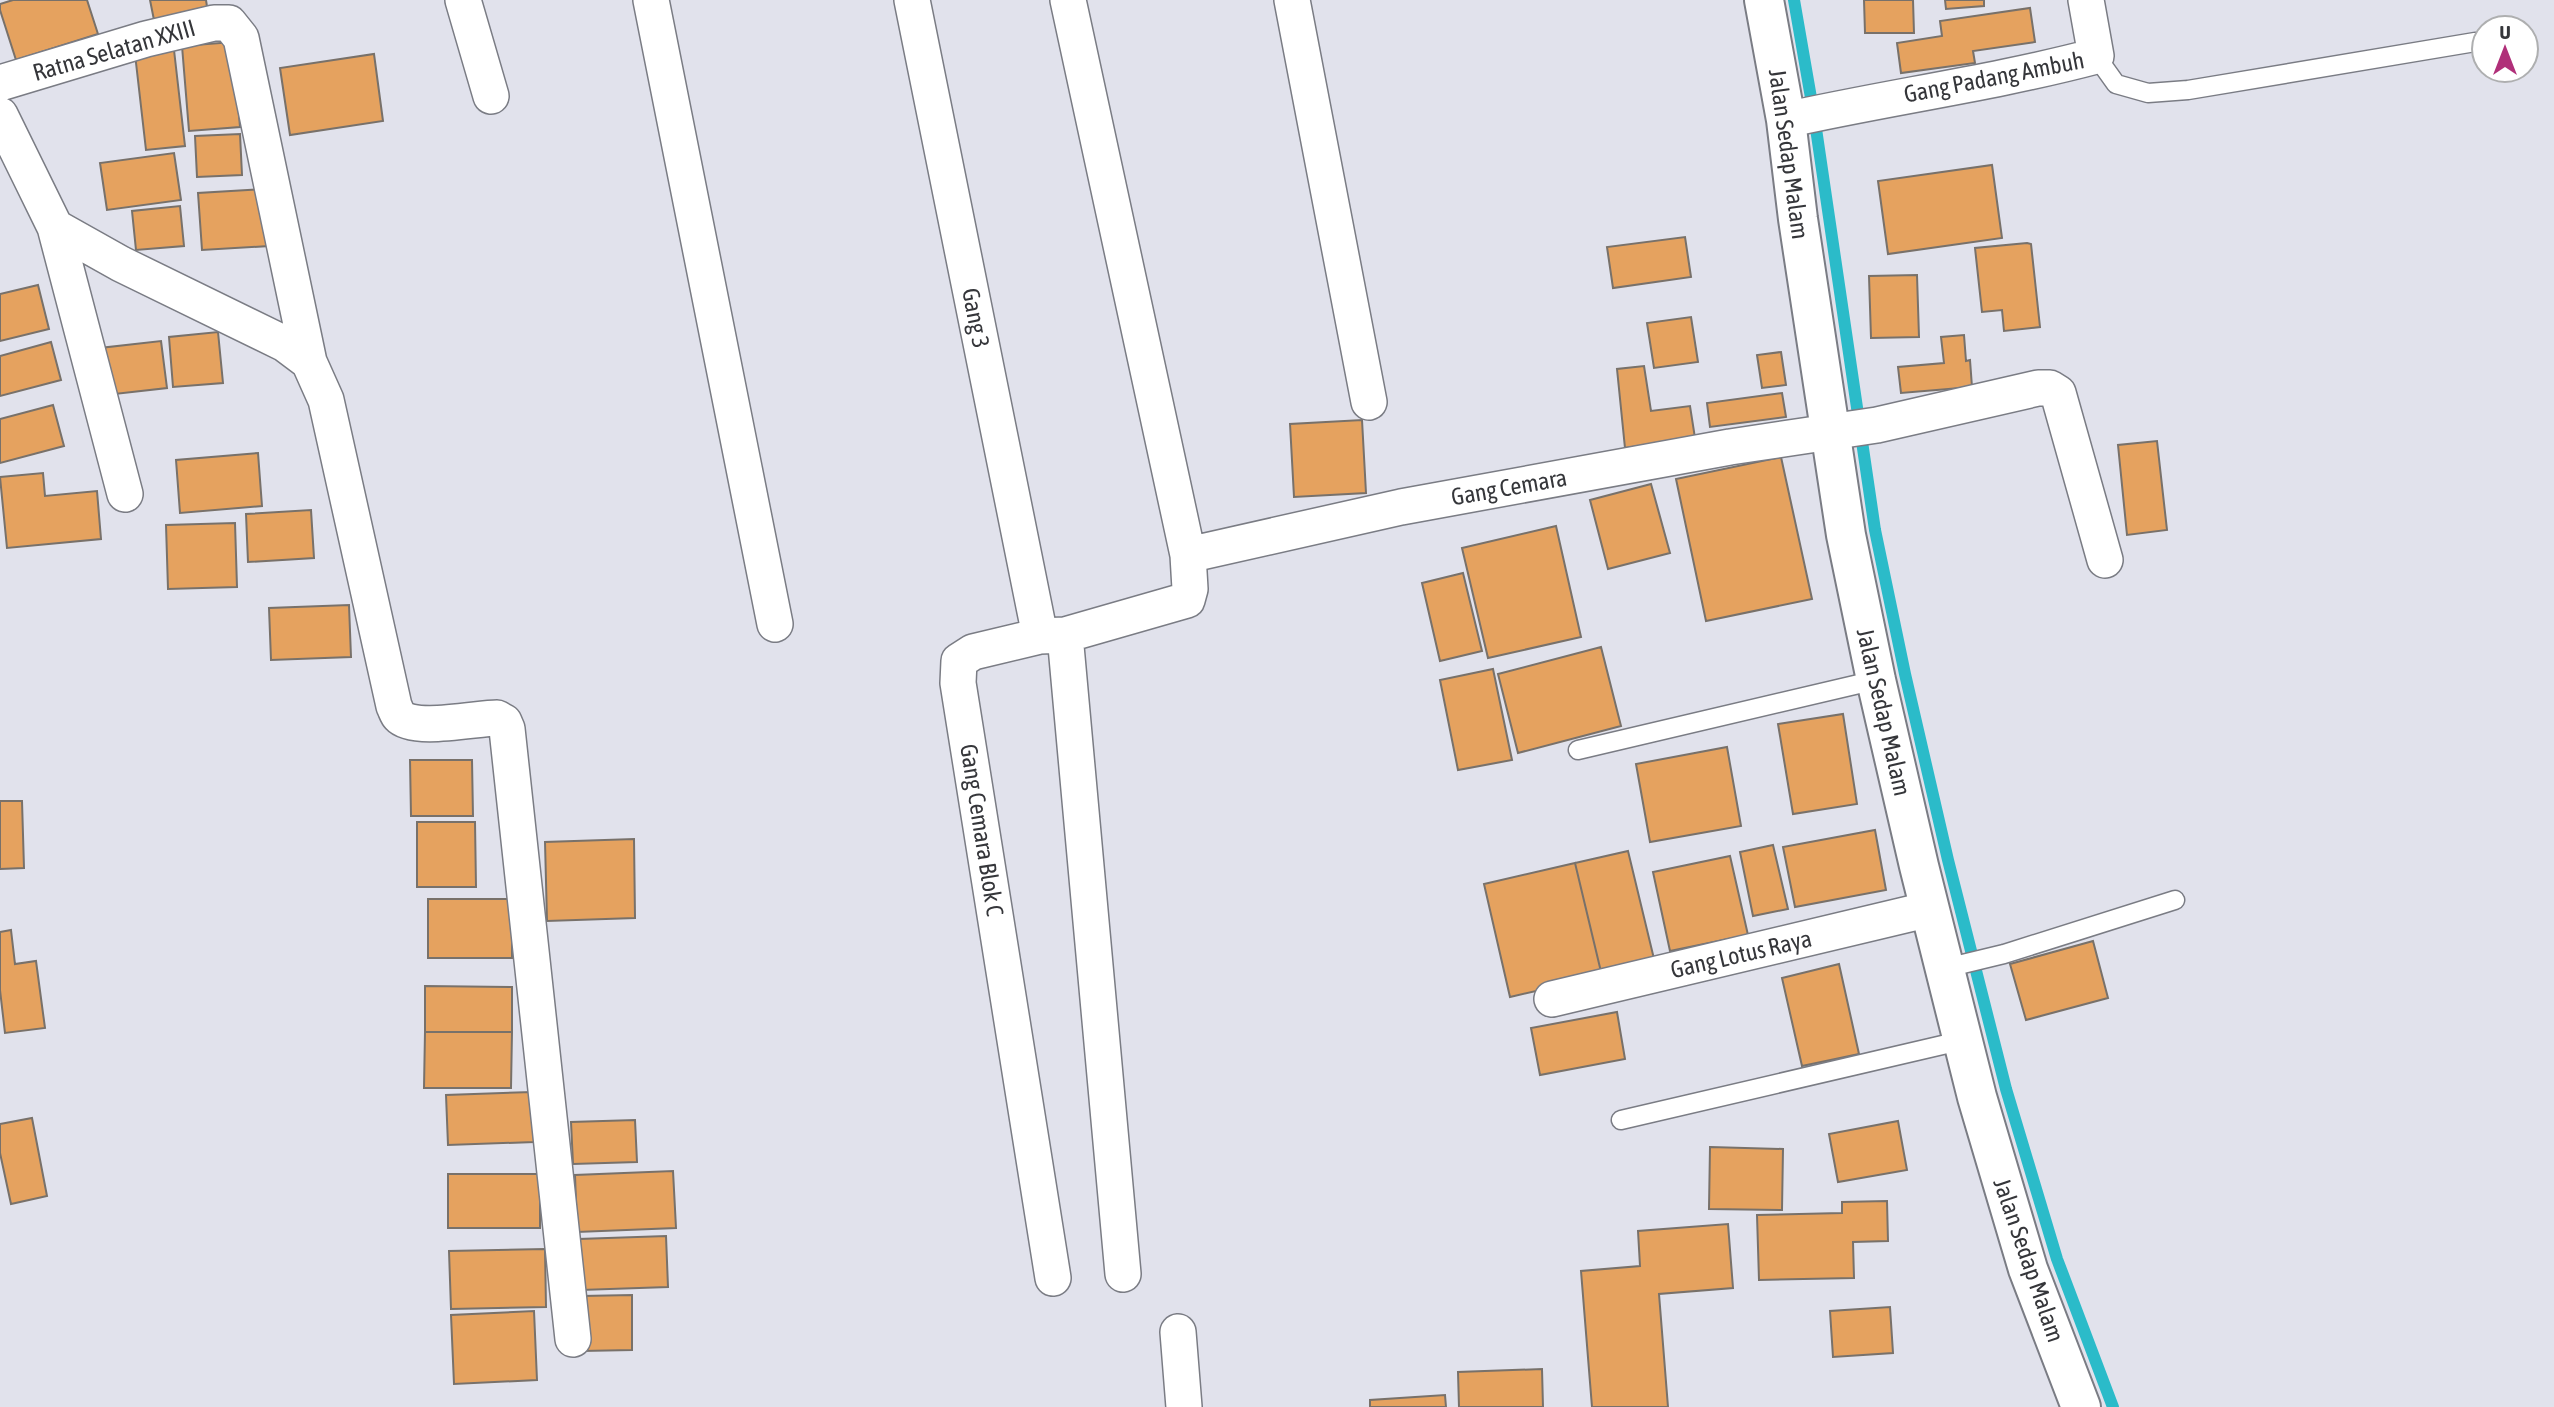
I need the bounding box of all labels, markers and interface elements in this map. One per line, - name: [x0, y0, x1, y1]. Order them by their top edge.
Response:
- street label: Ratna Selatan XXIII: [30, 14, 198, 86]
- north arrow: [2470, 14, 2540, 84]
- text: U: [2499, 21, 2511, 43]
- street label: Gang Padang Ambuh: [1902, 46, 2086, 108]
- street label: Jalan Sedap Malam: [1764, 67, 1814, 241]
- street label: Gang 3: [957, 286, 995, 350]
- street label: Gang Cemara: [1449, 464, 1569, 510]
- street label: Jalan Sedap Malam: [1852, 625, 1916, 799]
- street label: Gang Cemara Blok C: [955, 742, 1009, 918]
- street label: Gang Lotus Raya: [1668, 925, 1814, 983]
- street label: Jalan Sedap Malam: [1988, 1175, 2070, 1345]

